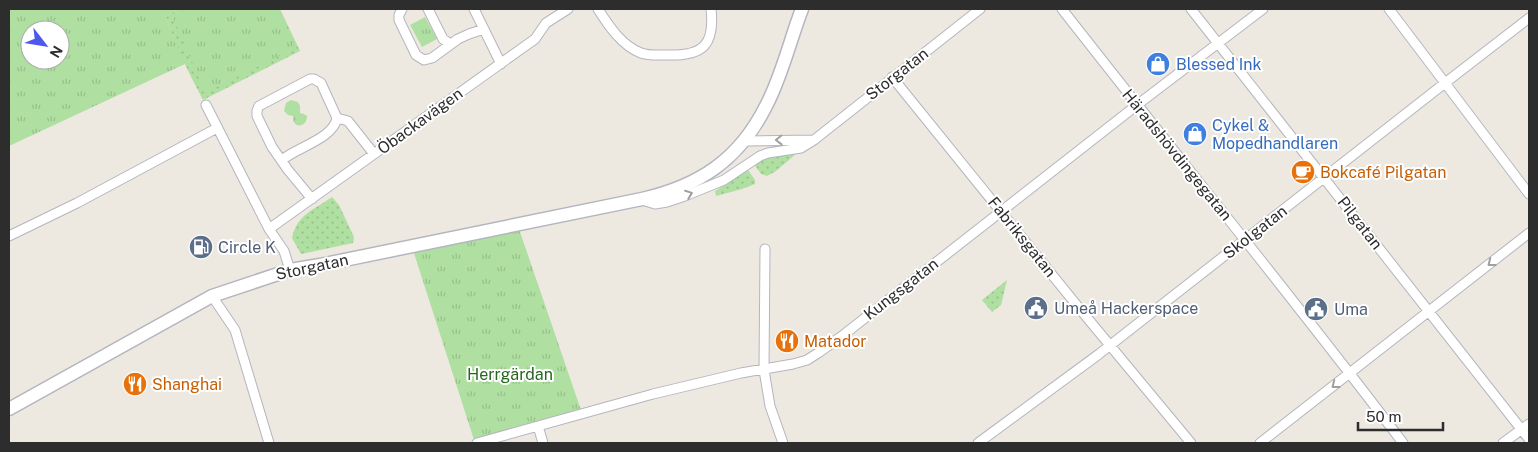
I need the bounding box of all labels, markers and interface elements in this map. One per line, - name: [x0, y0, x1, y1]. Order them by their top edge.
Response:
- north arrow: [20, 20, 70, 70]
- text: N: [46, 43, 66, 61]
- street label: Storgatan: [862, 44, 932, 104]
- shop icon: Blessed Ink: [1145, 51, 1171, 77]
- place label: Blessed Ink: [1176, 55, 1262, 74]
- street label: Öbackavägen: [373, 83, 466, 158]
- street label: Häradshövdingegatan: [1118, 85, 1236, 225]
- place label: Cykel & Mopedhandlaren: [1212, 116, 1338, 153]
- shop icon: Cykel & Mopedhandlaren: [1182, 121, 1208, 147]
- one-way arrow: [775, 135, 783, 145]
- cafe icon: Bokcafé Pilgatan: [1290, 159, 1316, 185]
- place label: Bokcafé Pilgatan: [1320, 163, 1446, 182]
- one-way arrow: [684, 190, 693, 201]
- street label: Fabriksgatan: [984, 193, 1060, 281]
- street label: Pilgatan: [1334, 193, 1386, 253]
- street label: Skolgatan: [1219, 201, 1291, 263]
- fuel station icon: Circle K: [188, 234, 214, 260]
- place label: Circle K: [218, 238, 276, 257]
- street label: Storgatan: [274, 250, 350, 284]
- street label: Kungsgatan: [860, 254, 942, 324]
- one-way arrow: [1488, 258, 1497, 266]
- public building icon: Umeå Hackerspace: [1023, 295, 1049, 321]
- public building icon: Uma: [1303, 296, 1329, 322]
- place label: Umeå Hackerspace: [1054, 299, 1198, 318]
- place label: Uma: [1334, 300, 1368, 319]
- restaurant icon: Matador: [774, 328, 800, 354]
- place label: Matador: [804, 332, 867, 351]
- park label: Herrgärdan: [467, 365, 553, 384]
- restaurant icon: Shanghai: [122, 371, 148, 397]
- place label: Shanghai: [152, 375, 222, 394]
- one-way arrow: [1332, 379, 1341, 387]
- scale bar: [1358, 400, 1443, 432]
- text: 50 m: [1366, 408, 1401, 425]

